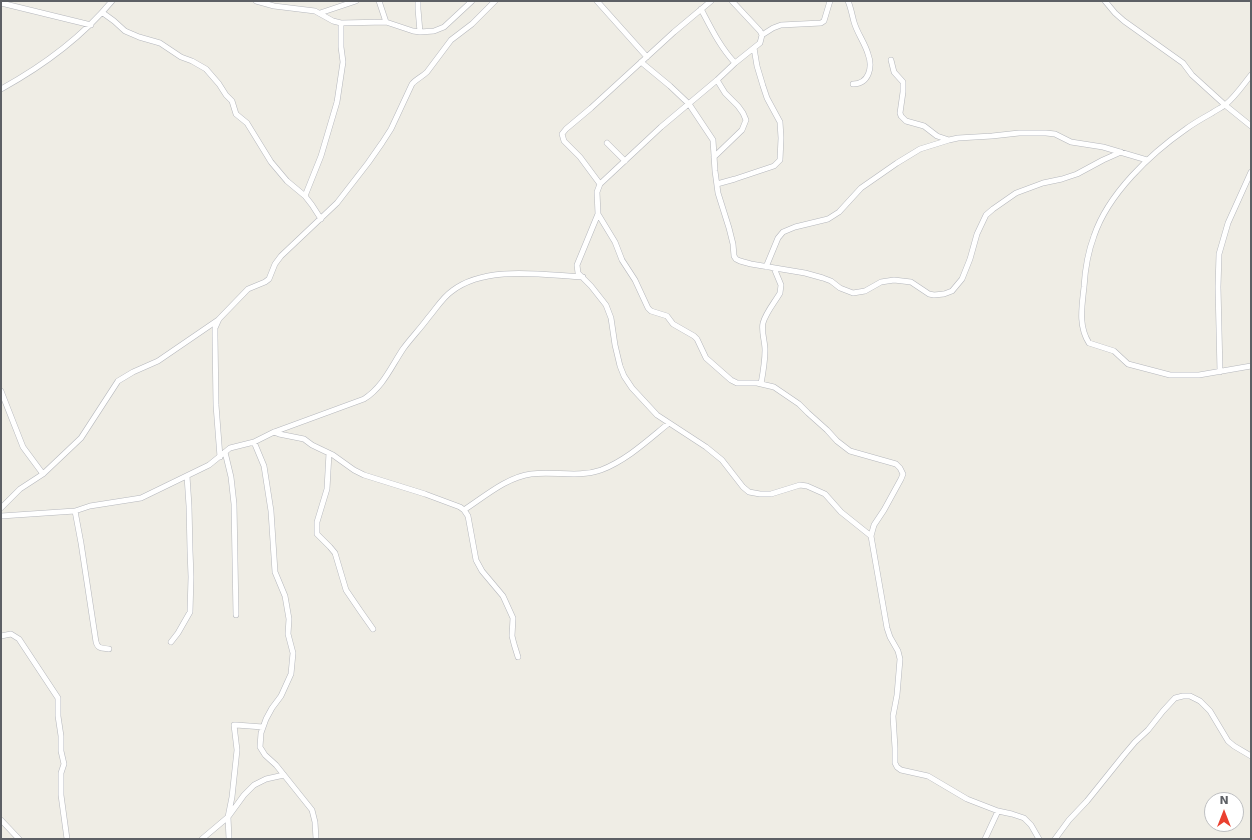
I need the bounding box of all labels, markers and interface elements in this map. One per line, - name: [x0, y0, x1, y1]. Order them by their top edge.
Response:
- north arrow: [1204, 792, 1244, 832]
- text: N: [1219, 794, 1229, 807]

